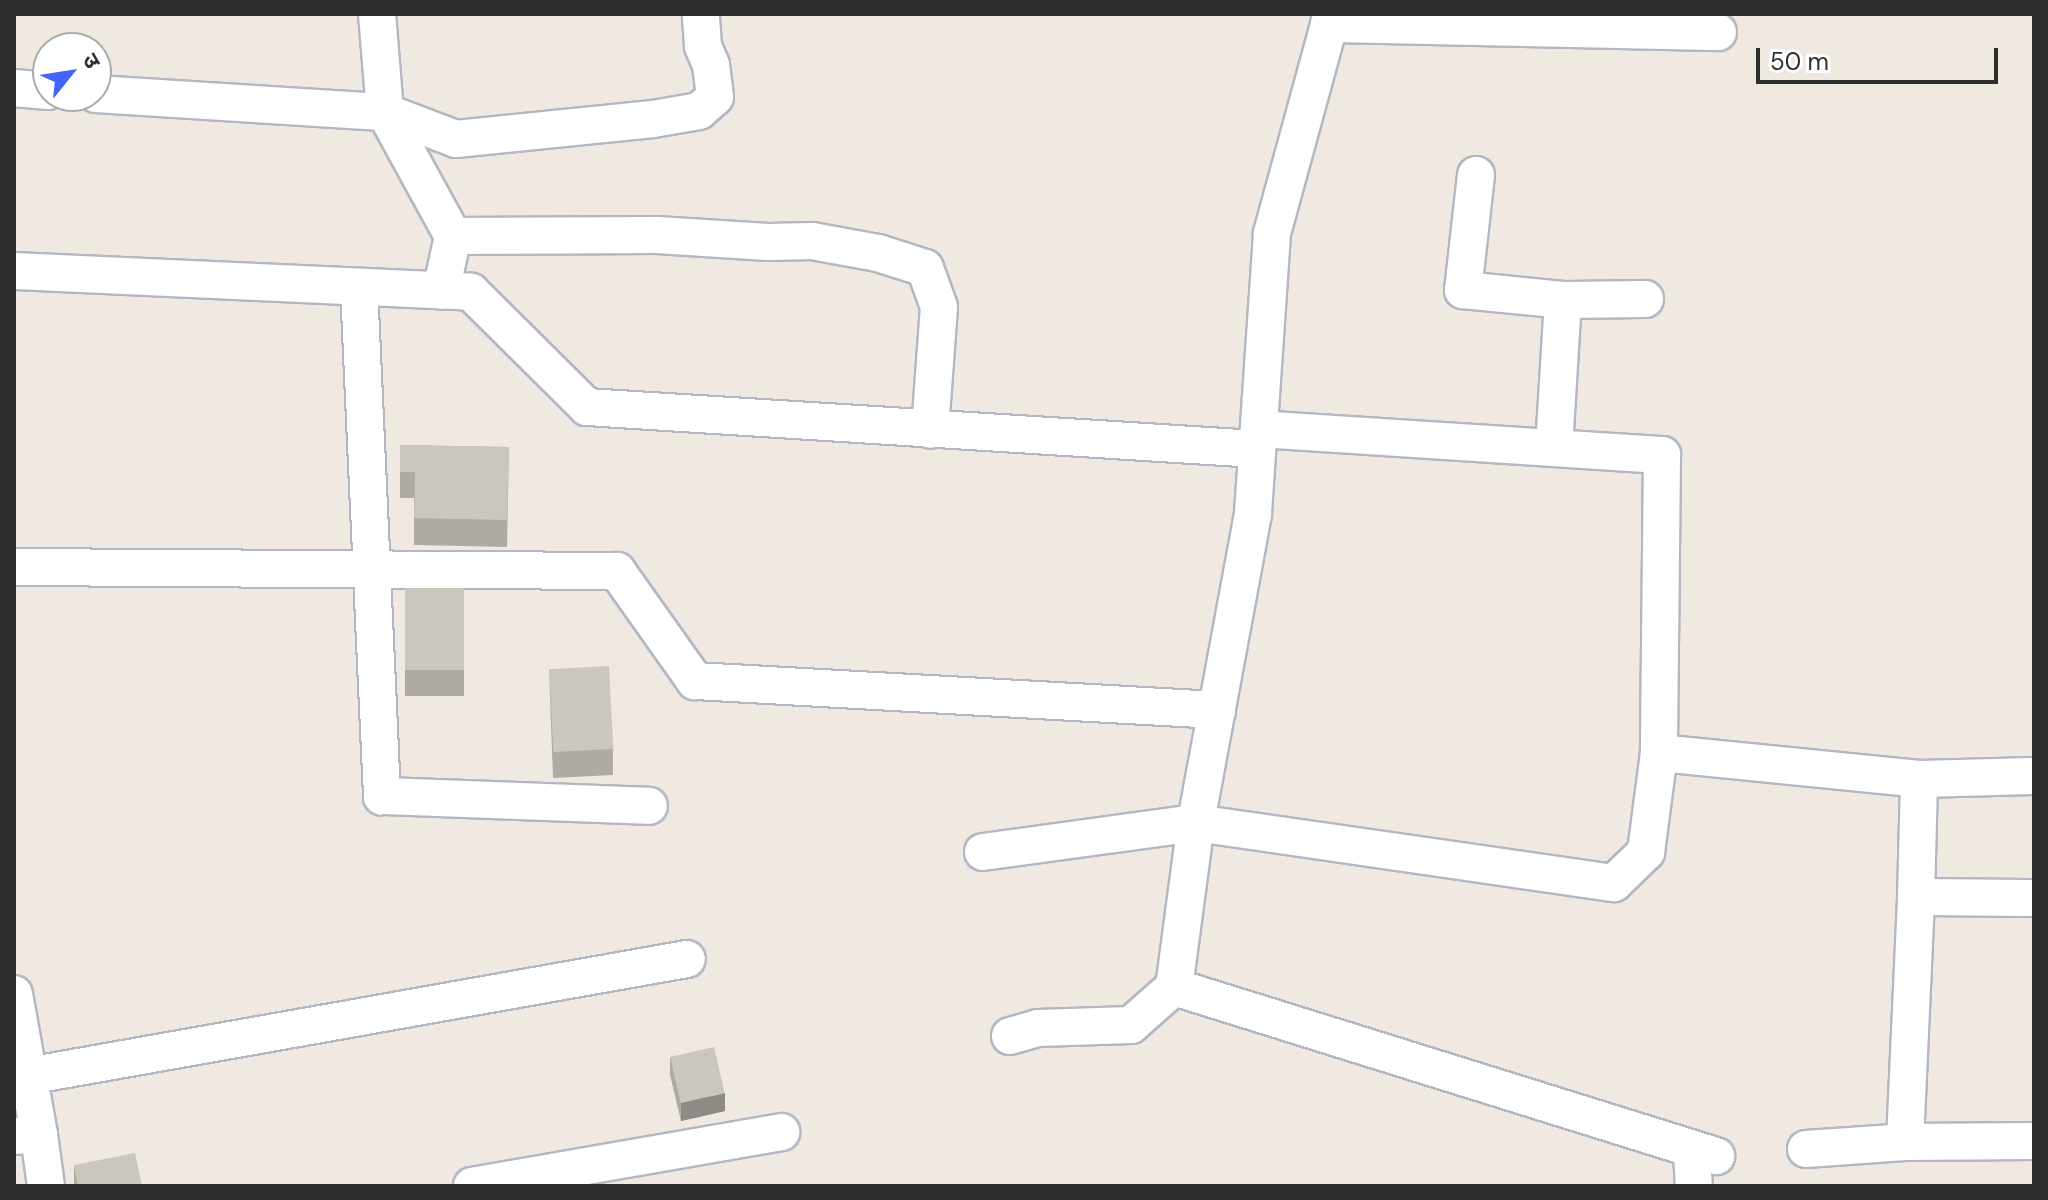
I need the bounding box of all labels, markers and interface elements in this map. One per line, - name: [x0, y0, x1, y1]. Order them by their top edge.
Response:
- north arrow: [32, 32, 112, 112]
- scale bar: [1760, 32, 2002, 82]
- text: 50 m: [1770, 46, 1829, 77]
- text: उ: [76, 48, 107, 74]

